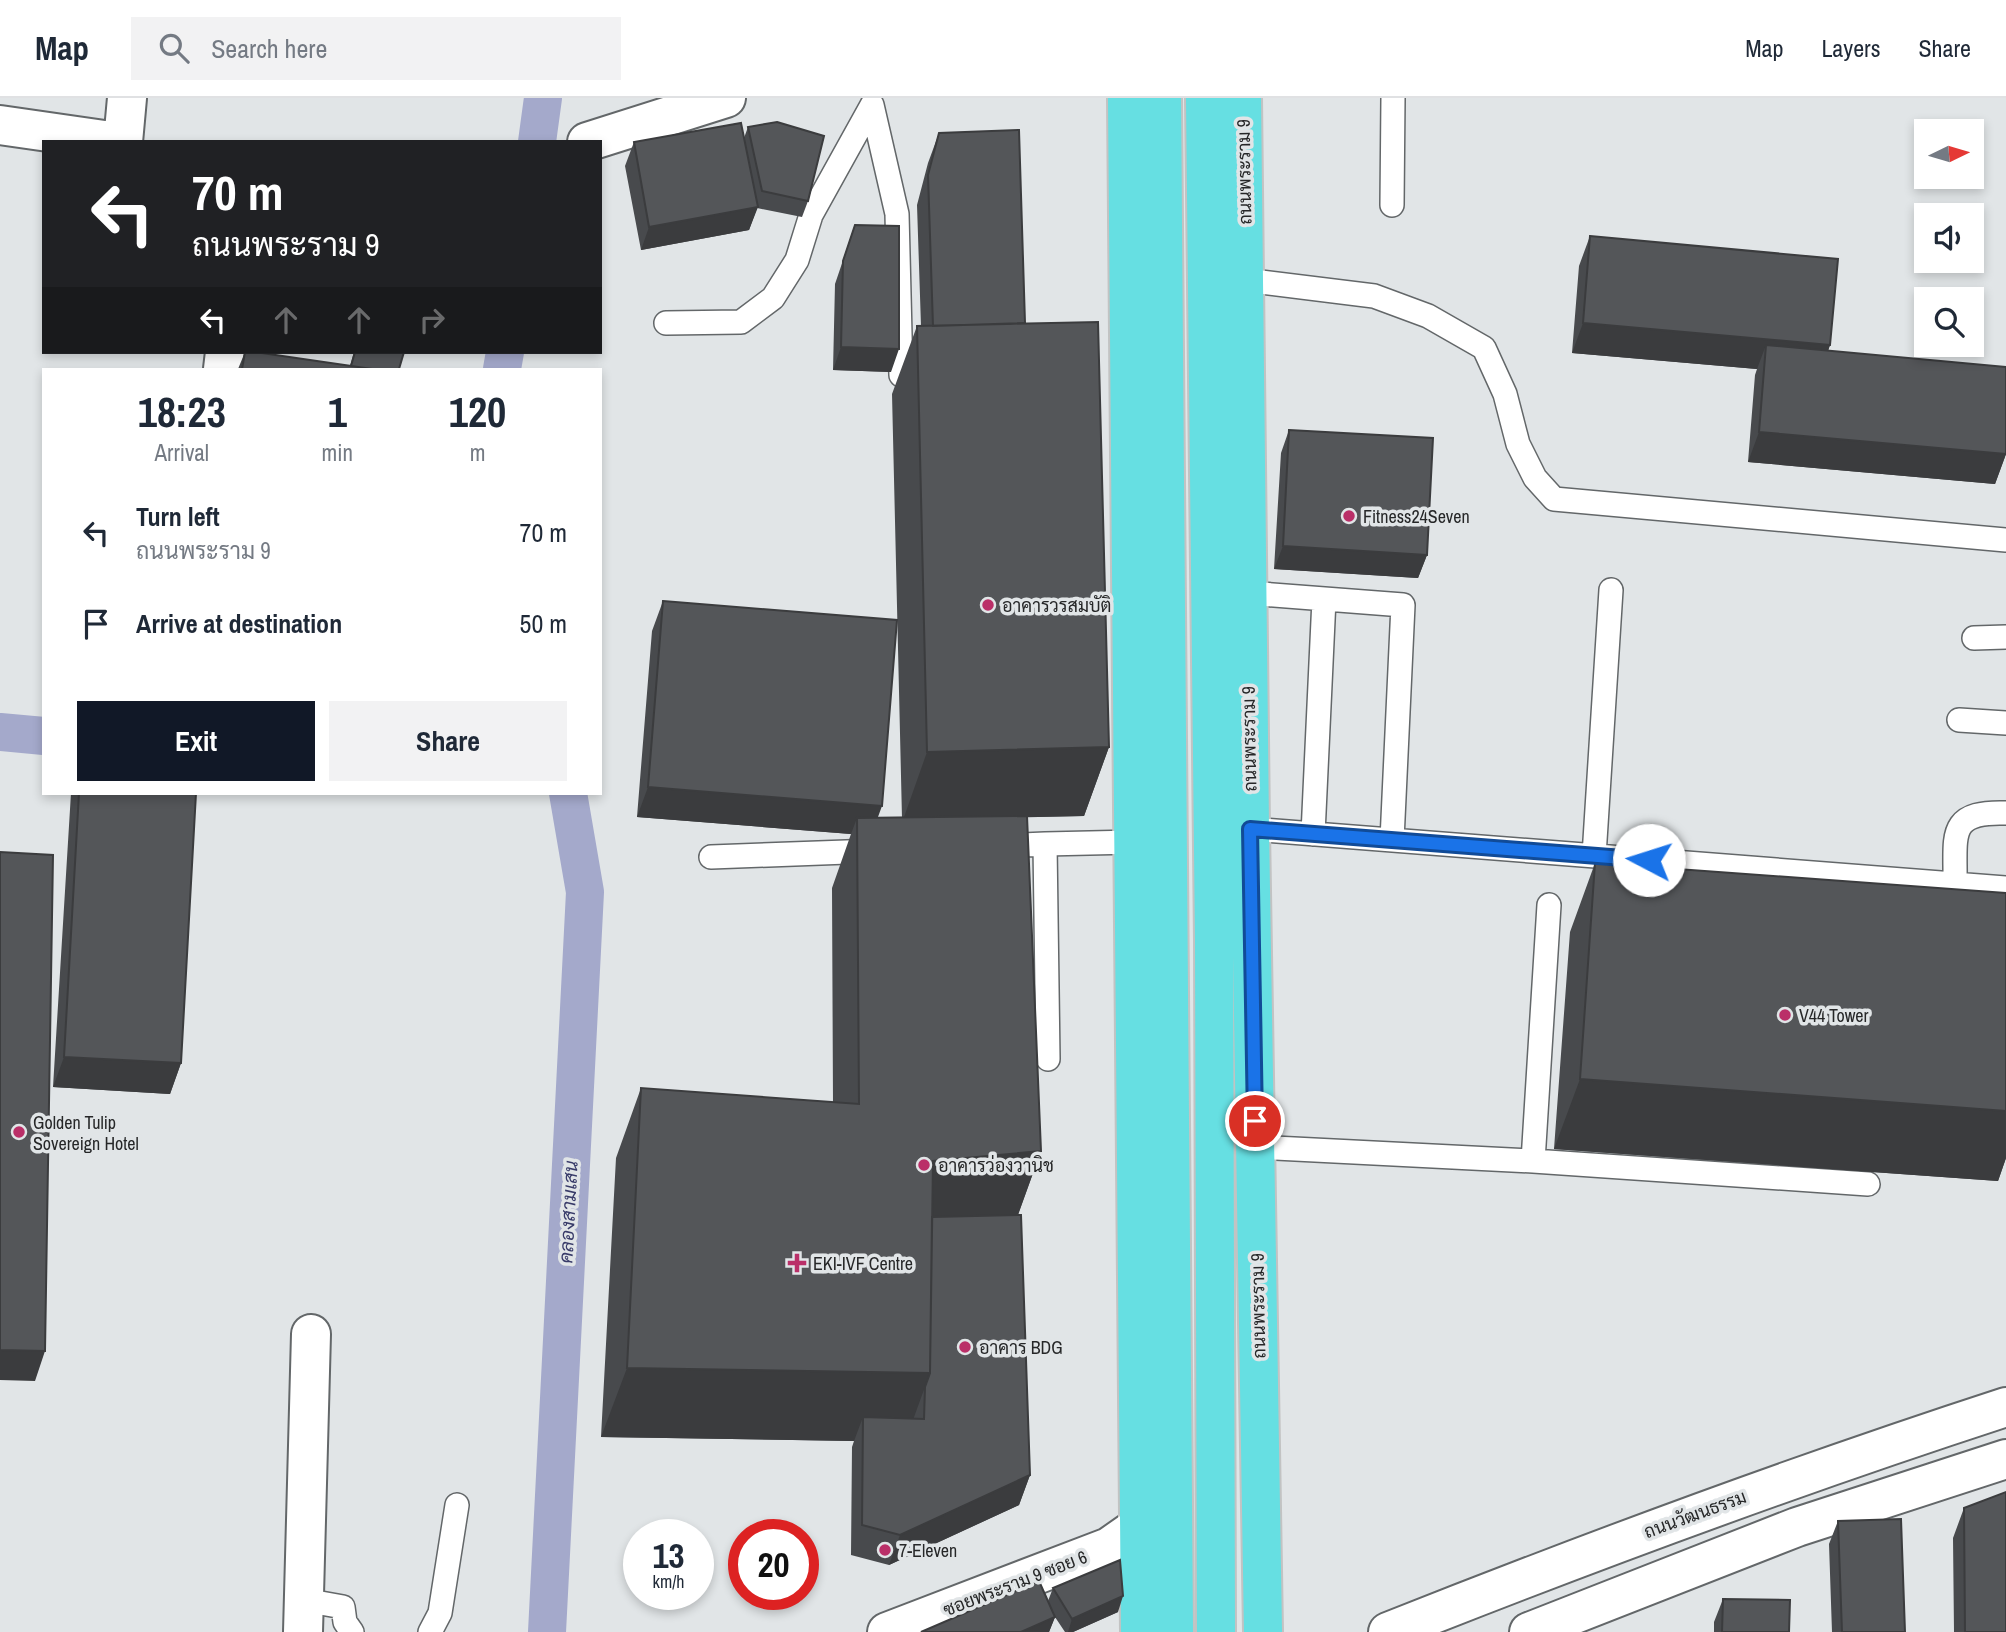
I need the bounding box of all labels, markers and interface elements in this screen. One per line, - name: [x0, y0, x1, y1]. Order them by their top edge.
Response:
- search box: [131, 17, 621, 80]
- text: Map: [35, 26, 89, 70]
- icon: search: [155, 29, 193, 67]
- text: Search here: [211, 31, 327, 66]
- text: Map: [1745, 32, 1783, 64]
- text: Layers: [1821, 32, 1880, 64]
- text: Share: [1918, 32, 1971, 64]
- street label: ถนนพระราม 9: [1231, 119, 1257, 225]
- north arrow: [1914, 119, 1984, 189]
- map controls: [1914, 119, 1984, 357]
- text: 70 m: [192, 159, 284, 225]
- icon: left: [77, 168, 168, 259]
- button: sound: [1914, 203, 1984, 273]
- text: ถนนพระราม 9: [192, 223, 380, 266]
- button: search: [1914, 287, 1984, 357]
- icon: left: [194, 301, 232, 339]
- icon: ahead: [267, 301, 305, 339]
- icon: ahead: [340, 301, 378, 339]
- icon: right: [413, 301, 451, 339]
- text: 18:23: [138, 384, 226, 440]
- text: 1: [328, 384, 347, 440]
- text: 120: [449, 384, 506, 440]
- text: Arrival: [155, 437, 209, 468]
- text: min: [322, 437, 353, 468]
- text: m: [470, 437, 485, 468]
- text: Turn left: [136, 499, 220, 534]
- place label: Fitness24Seven: [1363, 504, 1470, 529]
- marker: Fitness24Seven: [1341, 508, 1357, 524]
- icon: left: [77, 514, 115, 552]
- text: 70 m: [520, 515, 567, 550]
- text: ถนนพระราม 9: [136, 535, 271, 566]
- place label: อาคารวรสมบัติ: [1002, 593, 1112, 618]
- marker: อาคารวรสมบัติ: [980, 597, 996, 613]
- icon: arrive: [77, 605, 115, 643]
- text: Arrive at destination: [136, 606, 342, 641]
- text: 50 m: [520, 606, 567, 641]
- street label: ถนนพระราม 9: [1236, 686, 1262, 792]
- button: Exit: [77, 701, 315, 781]
- button: Share: [329, 701, 567, 781]
- position arrow: [1612, 823, 1686, 897]
- place label: V44 Tower: [1799, 1003, 1869, 1028]
- marker: V44 Tower: [1777, 1007, 1793, 1023]
- pin: [1225, 1091, 1285, 1151]
- icon: arrive: [1236, 1102, 1274, 1140]
- place label: Golden Tulip Sovereign Hotel: [33, 1110, 139, 1156]
- marker: Golden Tulip Sovereign Hotel: [11, 1124, 27, 1140]
- place label: อาคารว่องวานิช: [938, 1153, 1054, 1178]
- marker: อาคารว่องวานิช: [916, 1157, 932, 1173]
- water label: คลองสามเสน: [552, 1160, 584, 1264]
- place label: EKI-IVF Centre: [813, 1251, 913, 1276]
- marker: EKI-IVF Centre: [787, 1253, 807, 1273]
- street label: ถนนพระราม 9: [1245, 1253, 1271, 1359]
- place label: อาคาร BDG: [979, 1335, 1063, 1360]
- marker: อาคาร BDG: [957, 1339, 973, 1355]
- street label: ถนนวัฒนธรรม: [1640, 1484, 1750, 1544]
- speed limit sign: 20: [728, 1519, 819, 1610]
- text: 13: [653, 1532, 684, 1579]
- place label: 7-Eleven: [899, 1538, 957, 1563]
- marker: 7-Eleven: [877, 1542, 893, 1558]
- street label: ซอยพระราม 9 ซอย 6: [939, 1544, 1091, 1622]
- text: km/h: [653, 1569, 685, 1594]

